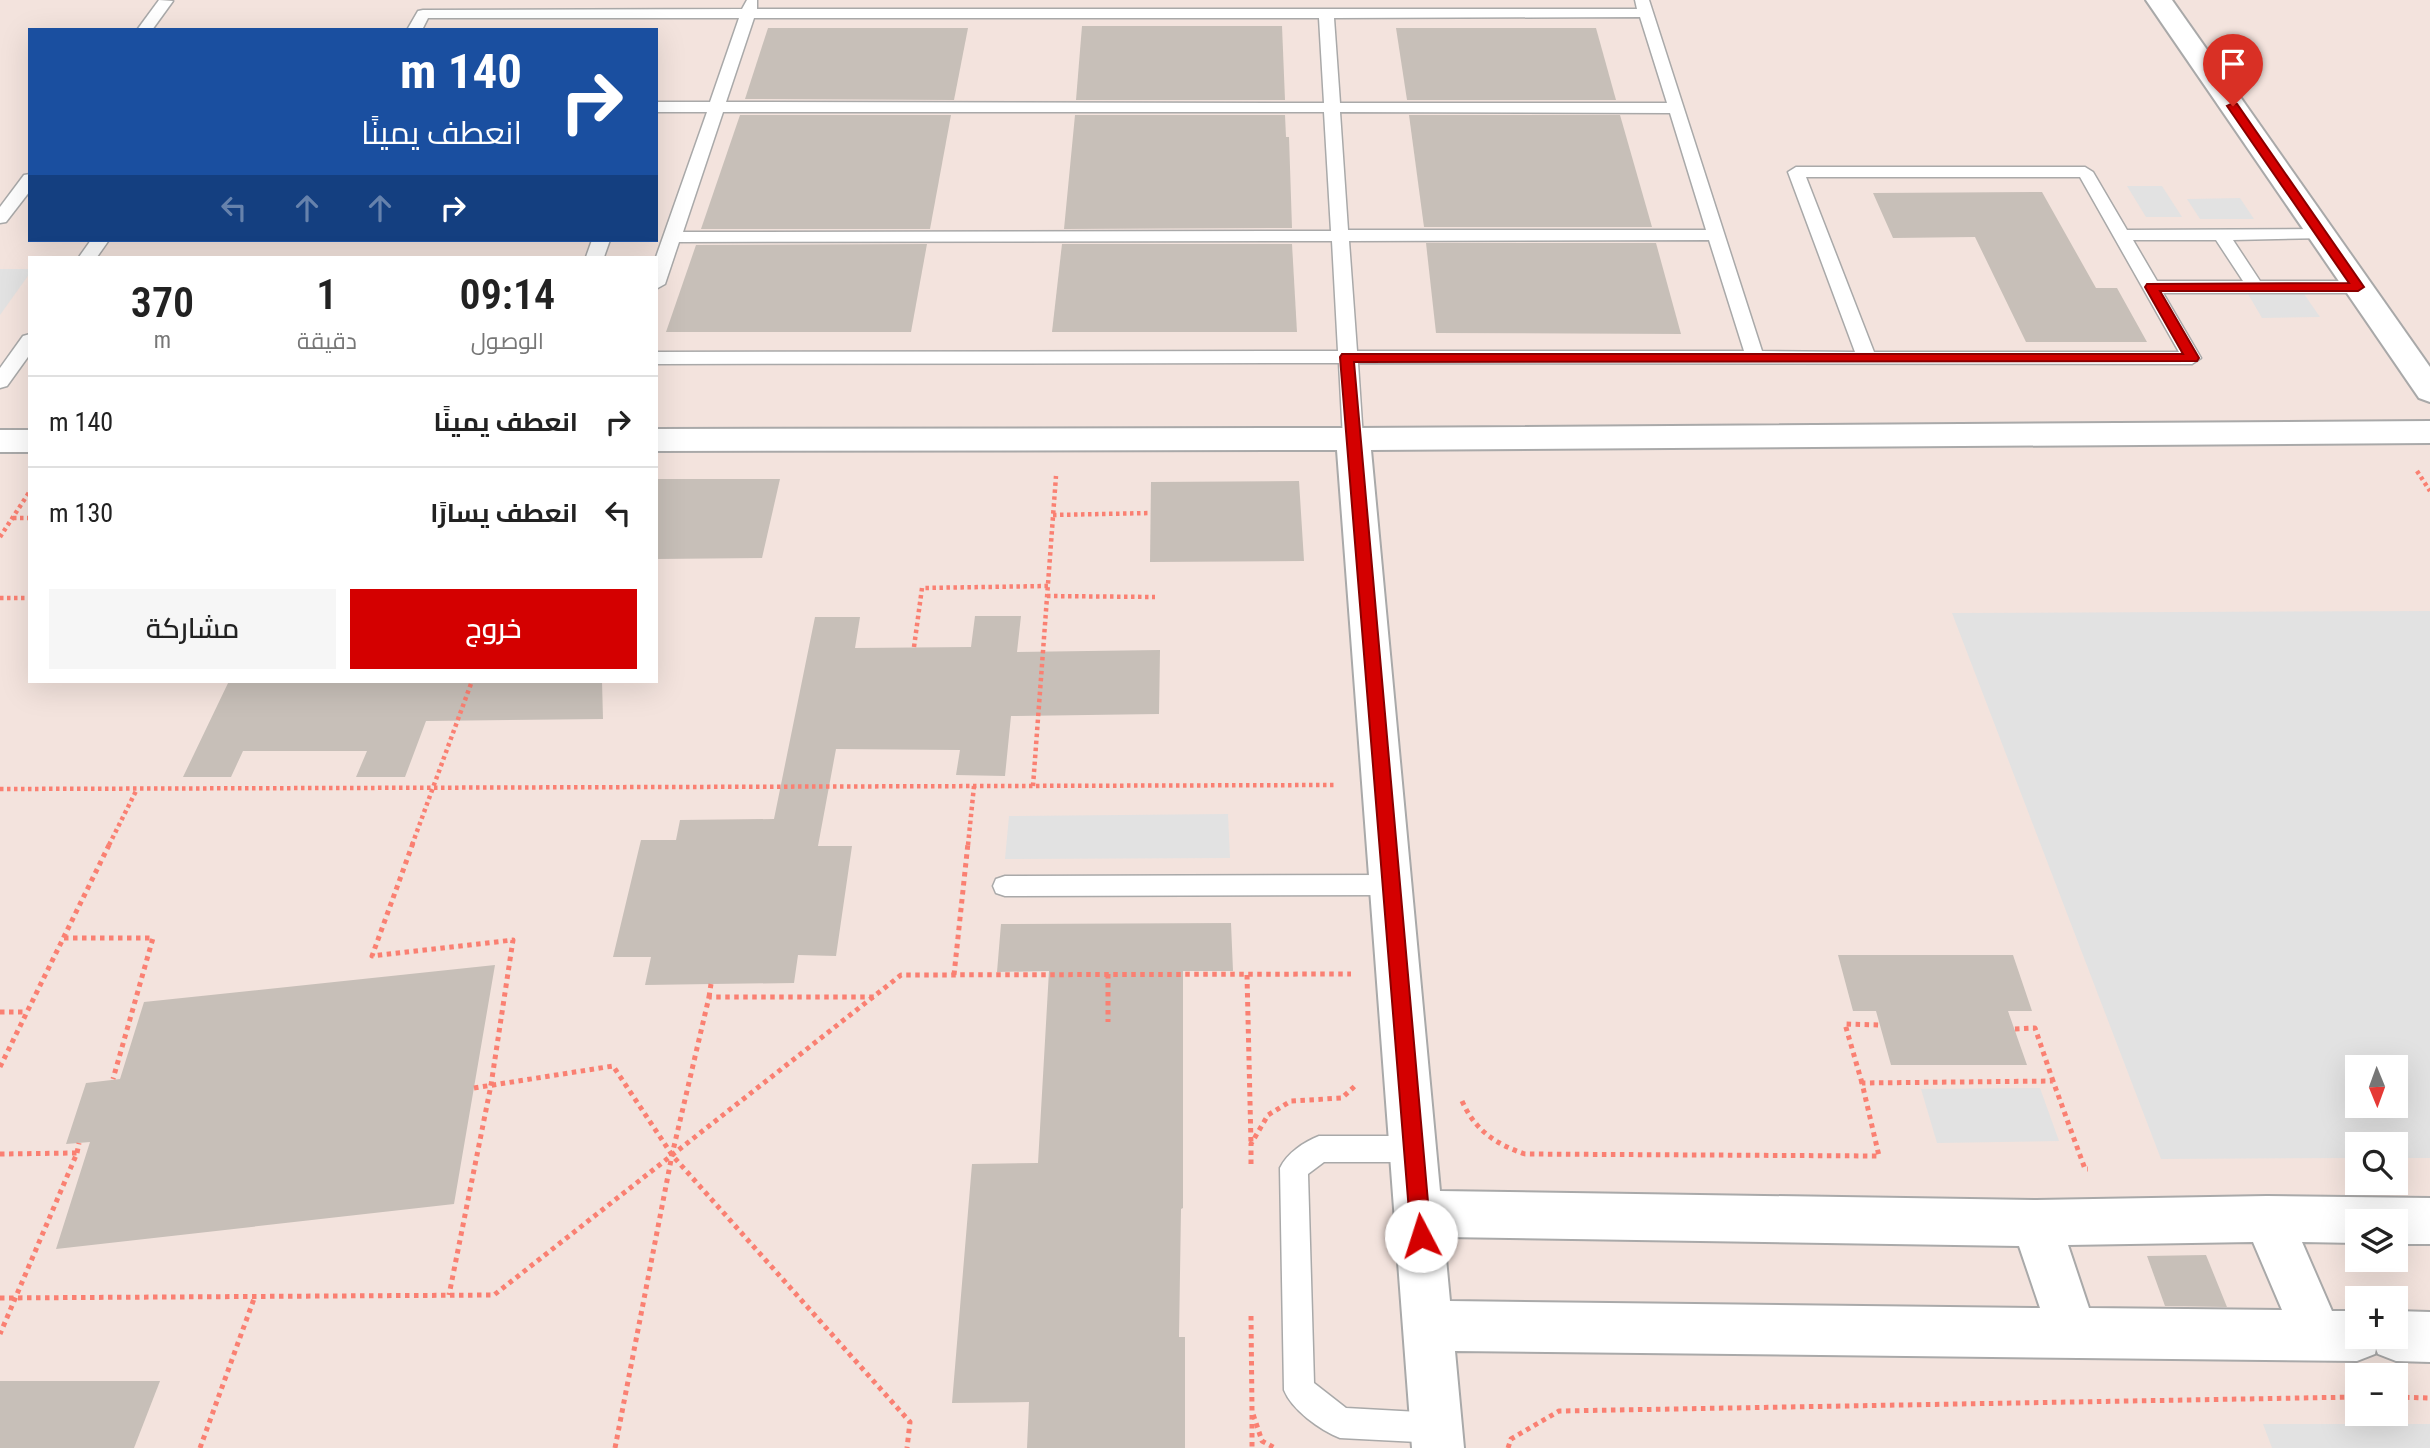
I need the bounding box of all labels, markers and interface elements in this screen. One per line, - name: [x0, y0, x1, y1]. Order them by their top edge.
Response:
- pin: [2203, 34, 2263, 106]
- text: 140 m: [400, 43, 522, 100]
- icon: arrive: [2214, 45, 2252, 83]
- icon: right: [546, 56, 637, 147]
- text: انعطف يمينًا: [361, 114, 522, 152]
- icon: left: [215, 189, 253, 227]
- icon: ahead: [288, 189, 326, 227]
- icon: ahead: [361, 189, 399, 227]
- icon: right: [434, 189, 472, 227]
- text: 1: [316, 270, 337, 319]
- text: 09:14: [460, 270, 555, 319]
- text: 370: [131, 278, 194, 327]
- text: m: [154, 327, 171, 354]
- text: دقيقة: [297, 328, 357, 355]
- text: الوصول: [471, 328, 544, 355]
- icon: right: [599, 403, 637, 441]
- text: 140 m: [49, 407, 113, 437]
- text: انعطف يمينًا: [433, 407, 578, 437]
- icon: left: [599, 494, 637, 532]
- text: 130 m: [49, 498, 113, 528]
- text: انعطف يسارًا: [430, 498, 578, 528]
- button: مشاركة: [49, 589, 336, 669]
- button: خروج: [350, 589, 637, 669]
- north arrow: [2345, 1055, 2408, 1118]
- map controls: [2345, 1055, 2408, 1426]
- button: search: [2345, 1132, 2408, 1195]
- position arrow: [1384, 1199, 1458, 1273]
- button: layers: [2345, 1209, 2408, 1272]
- button: +: [2345, 1286, 2408, 1349]
- button: −: [2345, 1363, 2408, 1426]

